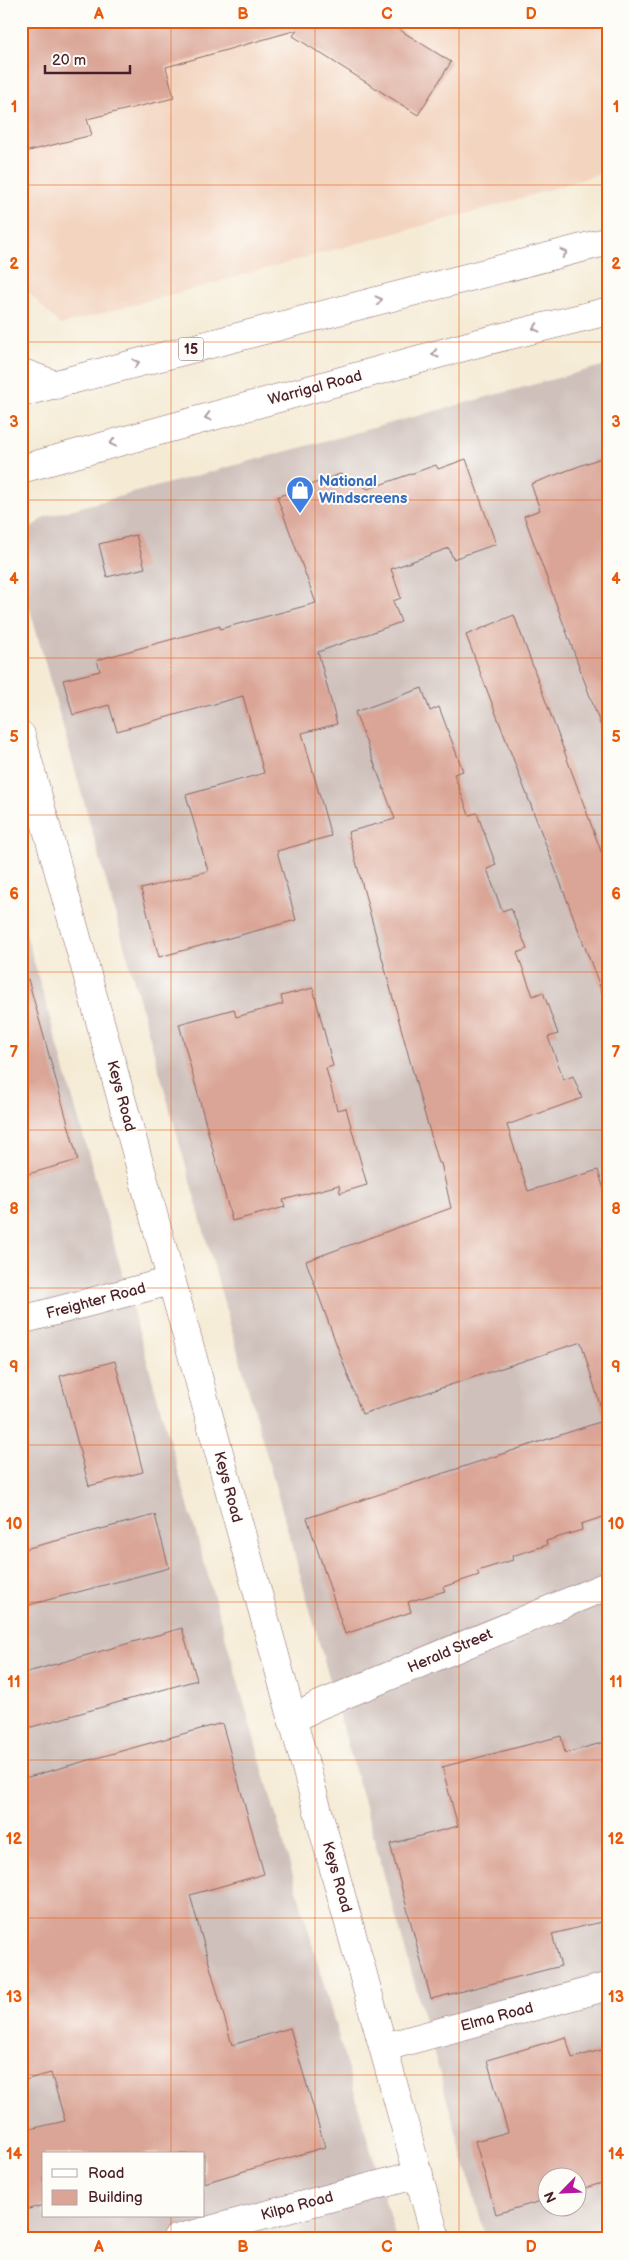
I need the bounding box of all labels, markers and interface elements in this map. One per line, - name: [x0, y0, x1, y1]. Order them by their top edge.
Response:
- text: A: [93, 5, 104, 24]
- text: B: [237, 5, 249, 24]
- text: C: [381, 5, 393, 24]
- text: D: [525, 5, 537, 24]
- scale bar: [45, 42, 130, 74]
- text: 20 m: [52, 51, 86, 70]
- text: 1: [11, 98, 17, 117]
- text: 1: [613, 98, 619, 117]
- one-way arrow: [559, 248, 568, 259]
- text: 2: [9, 255, 19, 274]
- text: 2: [611, 255, 621, 274]
- one-way arrow: [375, 295, 384, 306]
- one-way arrow: [532, 323, 540, 333]
- road number: 15: [178, 338, 204, 360]
- one-way arrow: [432, 349, 440, 359]
- one-way arrow: [131, 358, 140, 369]
- street label: Warrigal Road: [266, 366, 364, 410]
- one-way arrow: [204, 411, 212, 422]
- text: 3: [9, 413, 19, 432]
- text: 3: [611, 413, 621, 432]
- one-way arrow: [110, 438, 118, 448]
- place label: National Windscreens: [319, 472, 407, 508]
- shop icon: National Windscreens: [285, 475, 315, 514]
- text: 4: [9, 570, 19, 589]
- text: 4: [611, 570, 621, 589]
- text: 5: [9, 728, 19, 747]
- text: 5: [611, 728, 621, 747]
- text: 6: [9, 885, 19, 904]
- text: 6: [611, 885, 621, 904]
- text: 7: [10, 1043, 19, 1062]
- text: 7: [612, 1043, 621, 1062]
- street label: Keys Road: [102, 1058, 140, 1134]
- text: 8: [9, 1200, 19, 1219]
- text: 8: [611, 1200, 621, 1219]
- street label: Freighter Road: [44, 1279, 148, 1323]
- text: 9: [9, 1358, 19, 1377]
- text: 9: [611, 1358, 621, 1377]
- street label: Keys Road: [209, 1449, 247, 1525]
- text: 10: [6, 1515, 22, 1534]
- text: 10: [608, 1515, 624, 1534]
- street label: Herald Street: [405, 1624, 496, 1677]
- text: 11: [7, 1673, 21, 1692]
- text: 11: [609, 1673, 623, 1692]
- text: 12: [6, 1830, 23, 1849]
- text: 12: [608, 1830, 625, 1849]
- street label: Keys Road: [318, 1839, 356, 1915]
- text: 13: [6, 1988, 22, 2007]
- text: 13: [608, 1988, 624, 2007]
- street label: Elma Road: [459, 1998, 535, 2036]
- text: 14: [6, 2145, 23, 2164]
- text: 14: [608, 2145, 625, 2164]
- legend: [42, 2152, 205, 2218]
- text: Road: [88, 2164, 124, 2183]
- north arrow: [538, 2168, 588, 2218]
- street label: Kilpa Road: [259, 2187, 335, 2225]
- text: Building: [88, 2188, 143, 2207]
- text: N: [541, 2189, 560, 2205]
- text: A: [93, 2238, 104, 2257]
- text: B: [237, 2238, 249, 2257]
- text: C: [381, 2238, 393, 2257]
- text: D: [525, 2238, 537, 2257]

